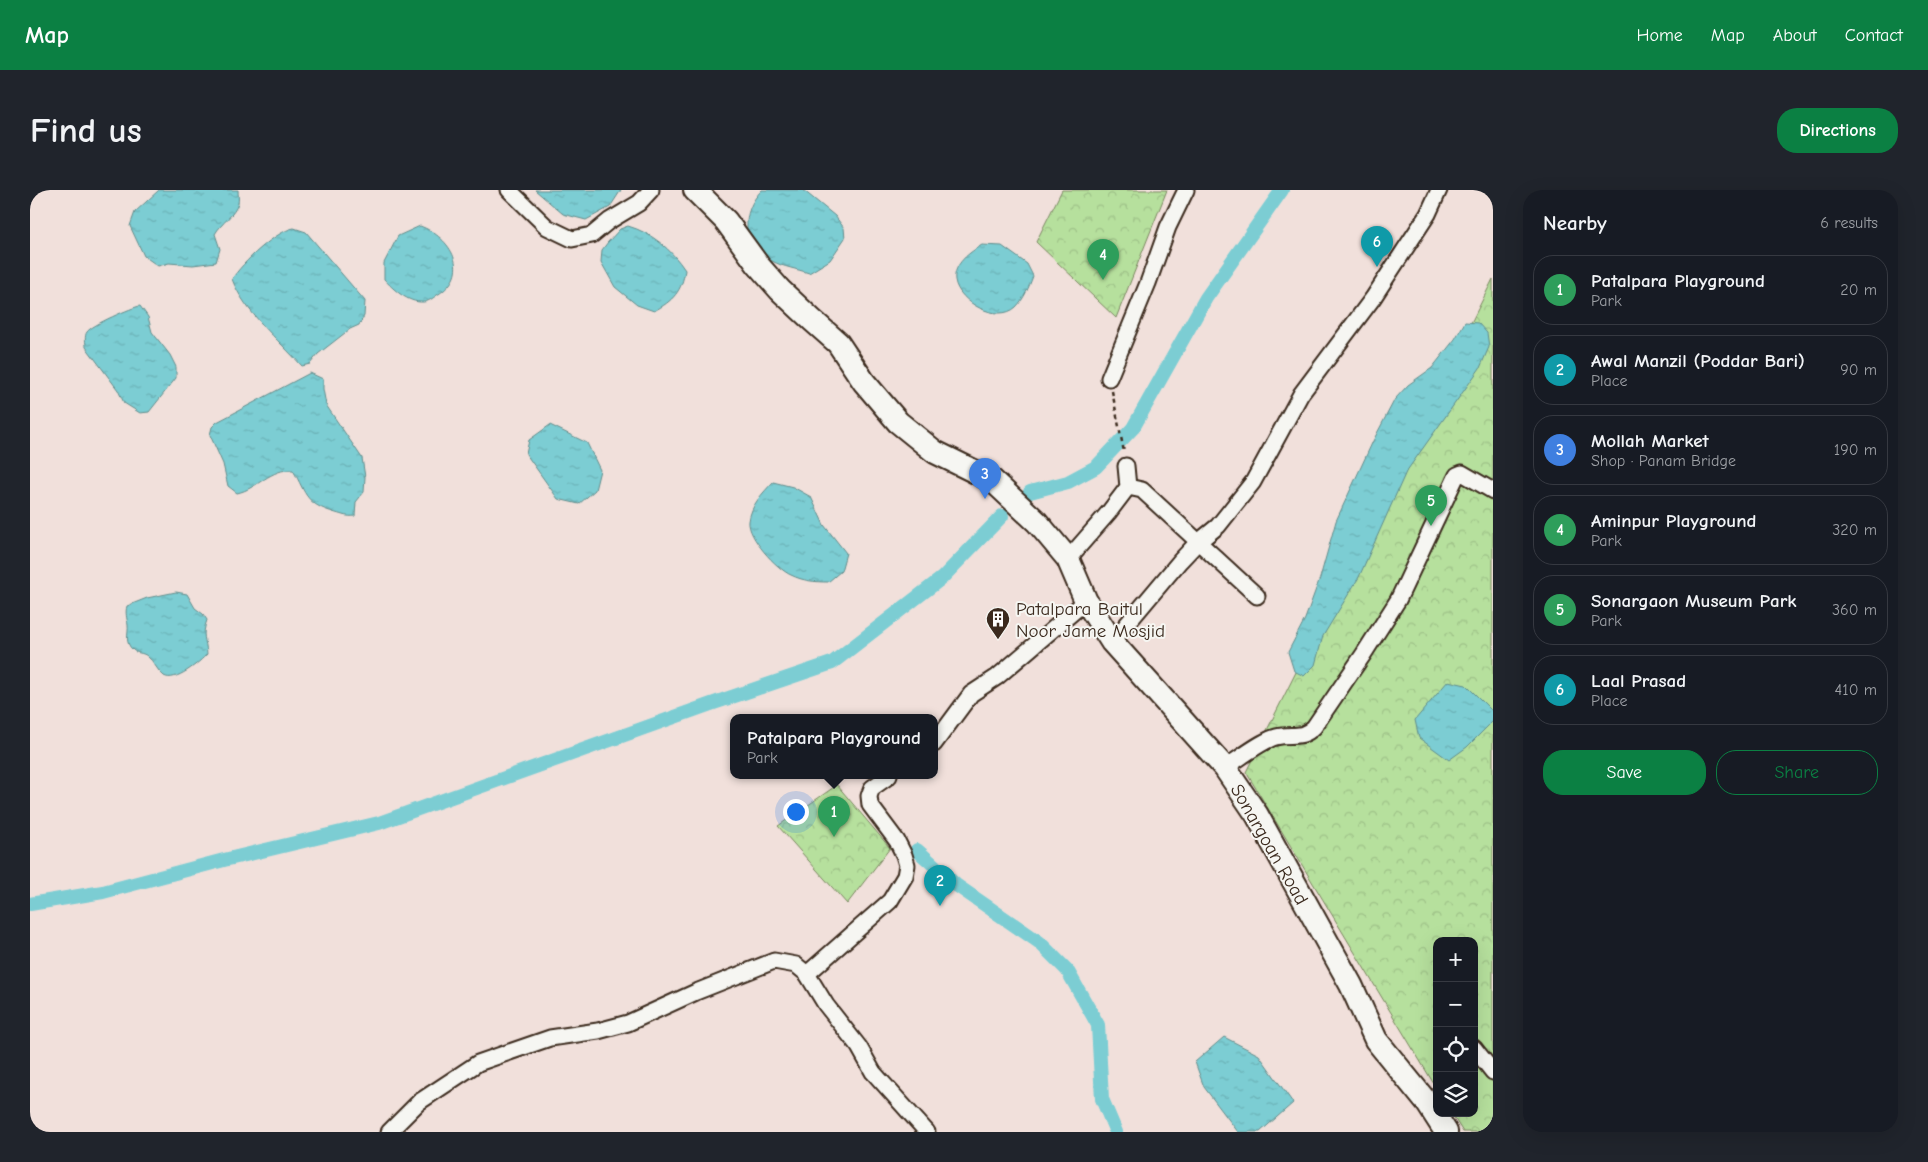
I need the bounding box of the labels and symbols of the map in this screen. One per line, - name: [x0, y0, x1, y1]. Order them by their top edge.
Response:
- pin: 6: [1361, 226, 1393, 267]
- pin: 4: [1087, 239, 1119, 280]
- pin: 3: [969, 458, 1001, 499]
- pin: 5: [1415, 485, 1447, 526]
- place label: Patalpara Baitul Noor Jame Mosjid: [1016, 598, 1165, 642]
- building icon: Patalpara Baitul Noor Jame Mosjid: [985, 606, 1011, 640]
- street label: Sonargoan Road: [1226, 780, 1313, 909]
- pin: 1: [818, 796, 850, 837]
- your location: [783, 799, 809, 825]
- pin: 2: [924, 865, 956, 906]

